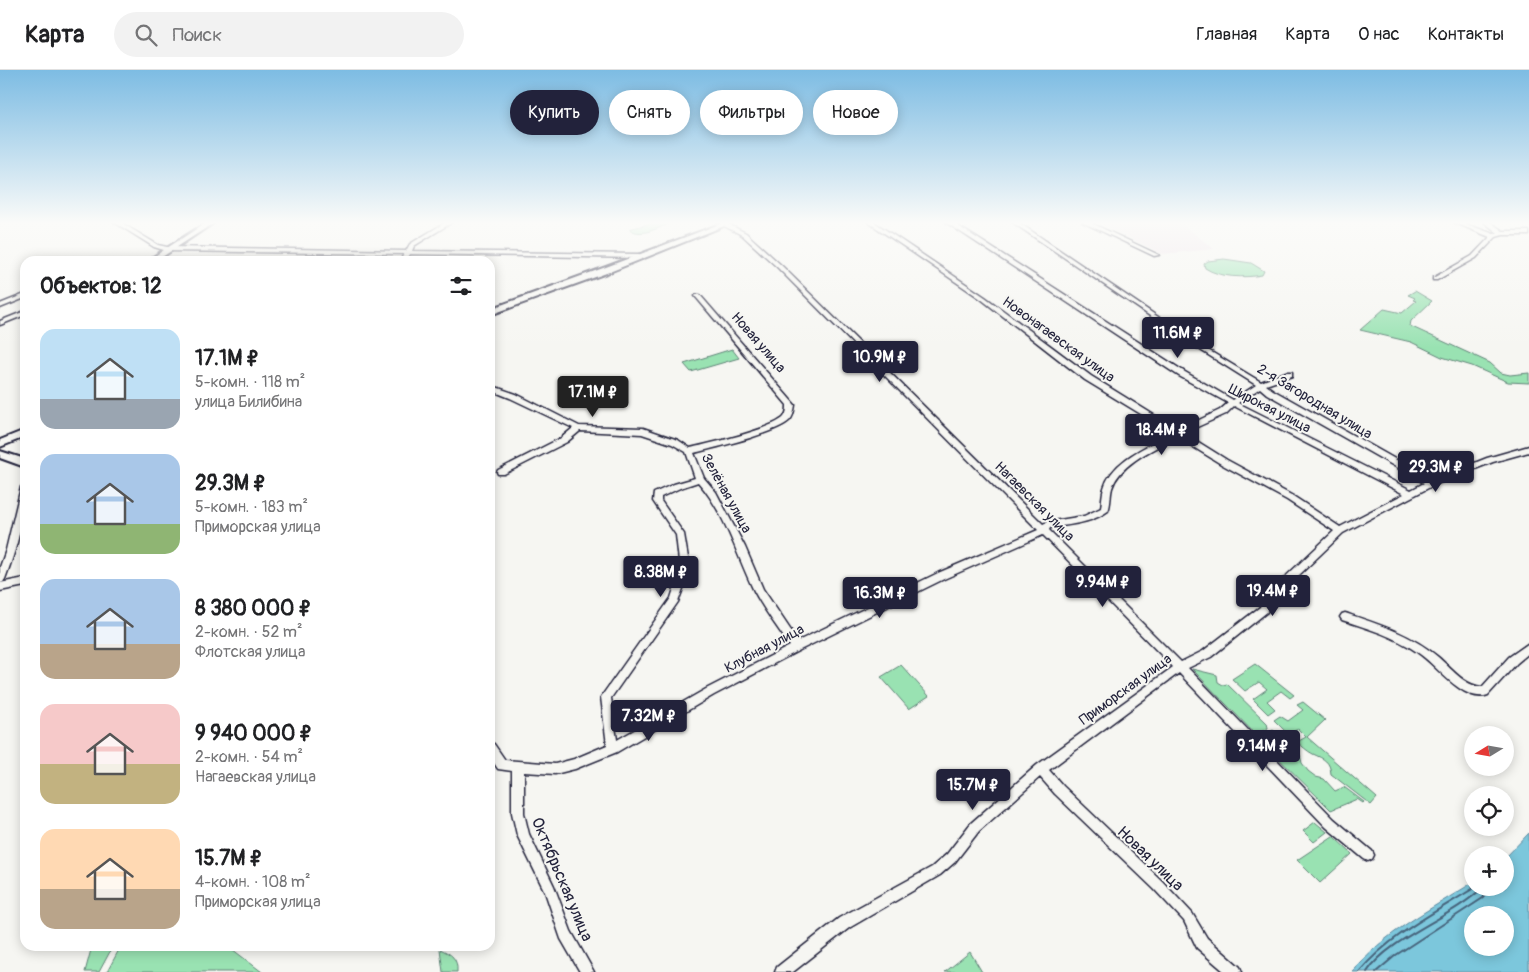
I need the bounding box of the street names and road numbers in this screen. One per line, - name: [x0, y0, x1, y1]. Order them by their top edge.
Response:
- street label: Новонагаевская улица: [999, 293, 1118, 386]
- street label: Новая улица: [728, 309, 789, 376]
- street label: 2-я Загородная улица: [1254, 360, 1375, 442]
- street label: Широкая улица: [1226, 380, 1314, 436]
- street label: Зелёная улица: [698, 451, 755, 536]
- street label: Нагаевская улица: [991, 458, 1078, 545]
- street label: Клубная улица: [722, 620, 807, 676]
- street label: Приморская улица: [1076, 650, 1175, 729]
- street label: Октябрьская улица: [527, 814, 597, 944]
- street label: Новая улица: [1113, 822, 1188, 895]

